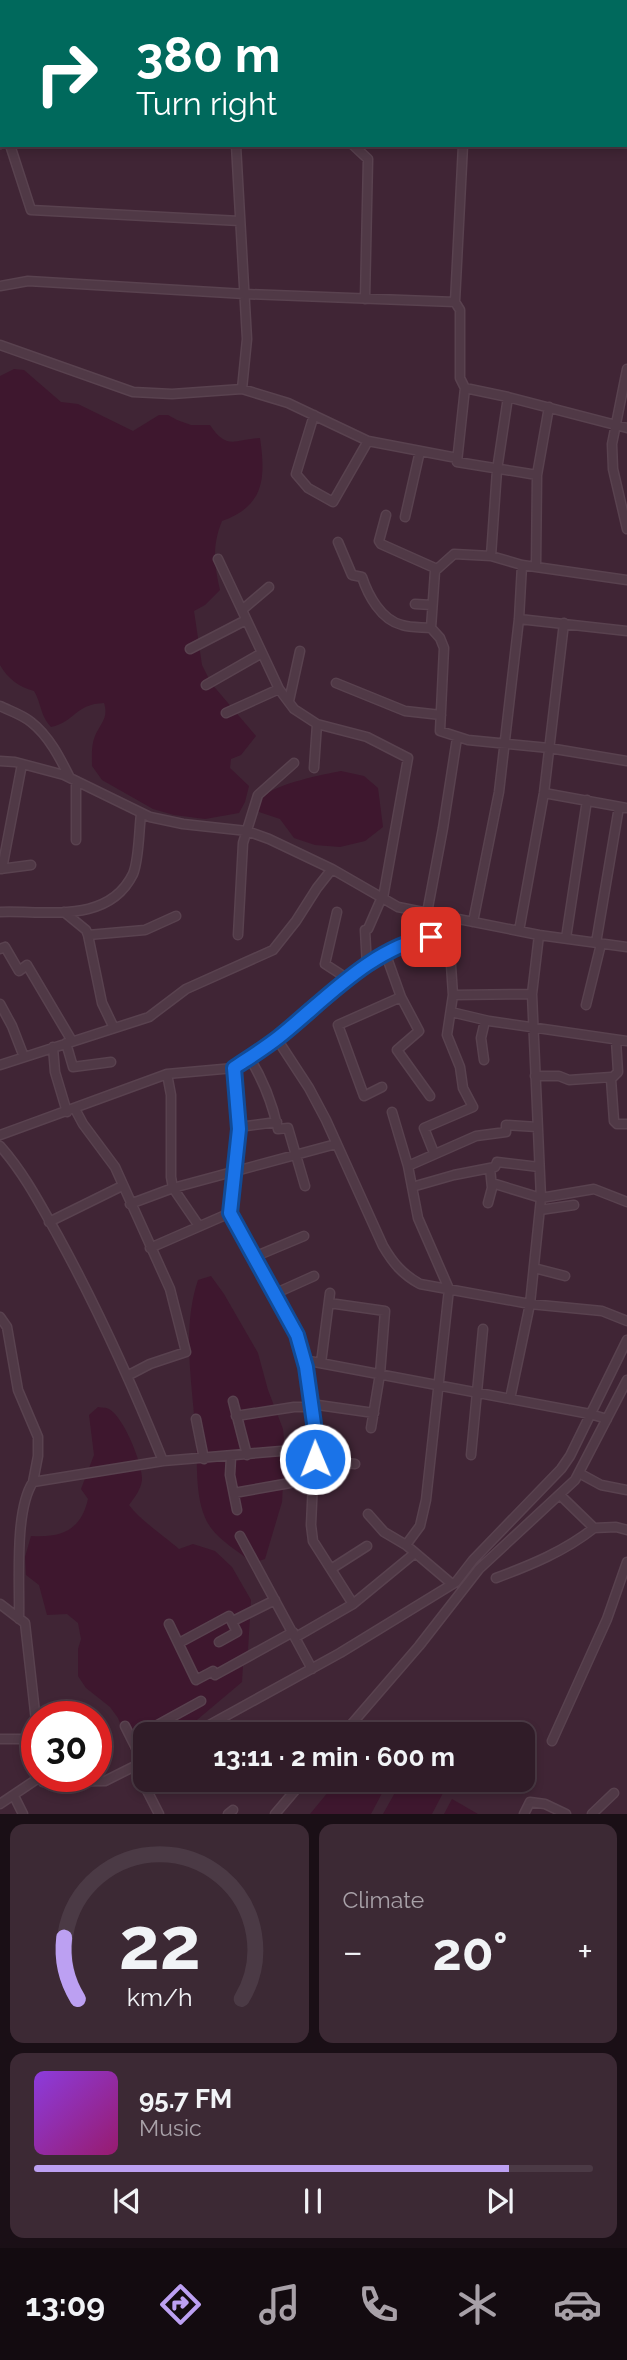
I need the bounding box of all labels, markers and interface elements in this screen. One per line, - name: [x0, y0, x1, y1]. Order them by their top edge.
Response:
- text: 380 m: [136, 26, 280, 83]
- icon: right: [21, 28, 112, 119]
- text: Turn right: [136, 85, 277, 122]
- pin: [401, 907, 461, 967]
- icon: arrive: [412, 918, 450, 956]
- position arrow: [278, 1422, 352, 1496]
- speed limit sign: 30: [21, 1701, 112, 1792]
- text: 13:11 · 2 min · 600 m: [213, 1742, 455, 1772]
- text: Climate: [343, 1886, 424, 1913]
- text: 22: [118, 1902, 200, 1987]
- text: 20°: [432, 1921, 508, 1982]
- text: −: [343, 1929, 363, 1974]
- text: +: [577, 1929, 593, 1974]
- text: km/h: [126, 1982, 192, 2012]
- text: 95.7 FM: [139, 2084, 232, 2114]
- text: Music: [139, 2114, 202, 2141]
- icon: previous: [108, 2182, 146, 2220]
- icon: pause: [294, 2182, 332, 2220]
- icon: next: [481, 2182, 519, 2220]
- icon: directions: [156, 2280, 205, 2329]
- icon: music: [255, 2280, 304, 2329]
- icon: phone: [354, 2280, 403, 2329]
- icon: climate: [453, 2280, 502, 2329]
- icon: car: [553, 2280, 602, 2329]
- text: 13:09: [25, 2286, 105, 2323]

